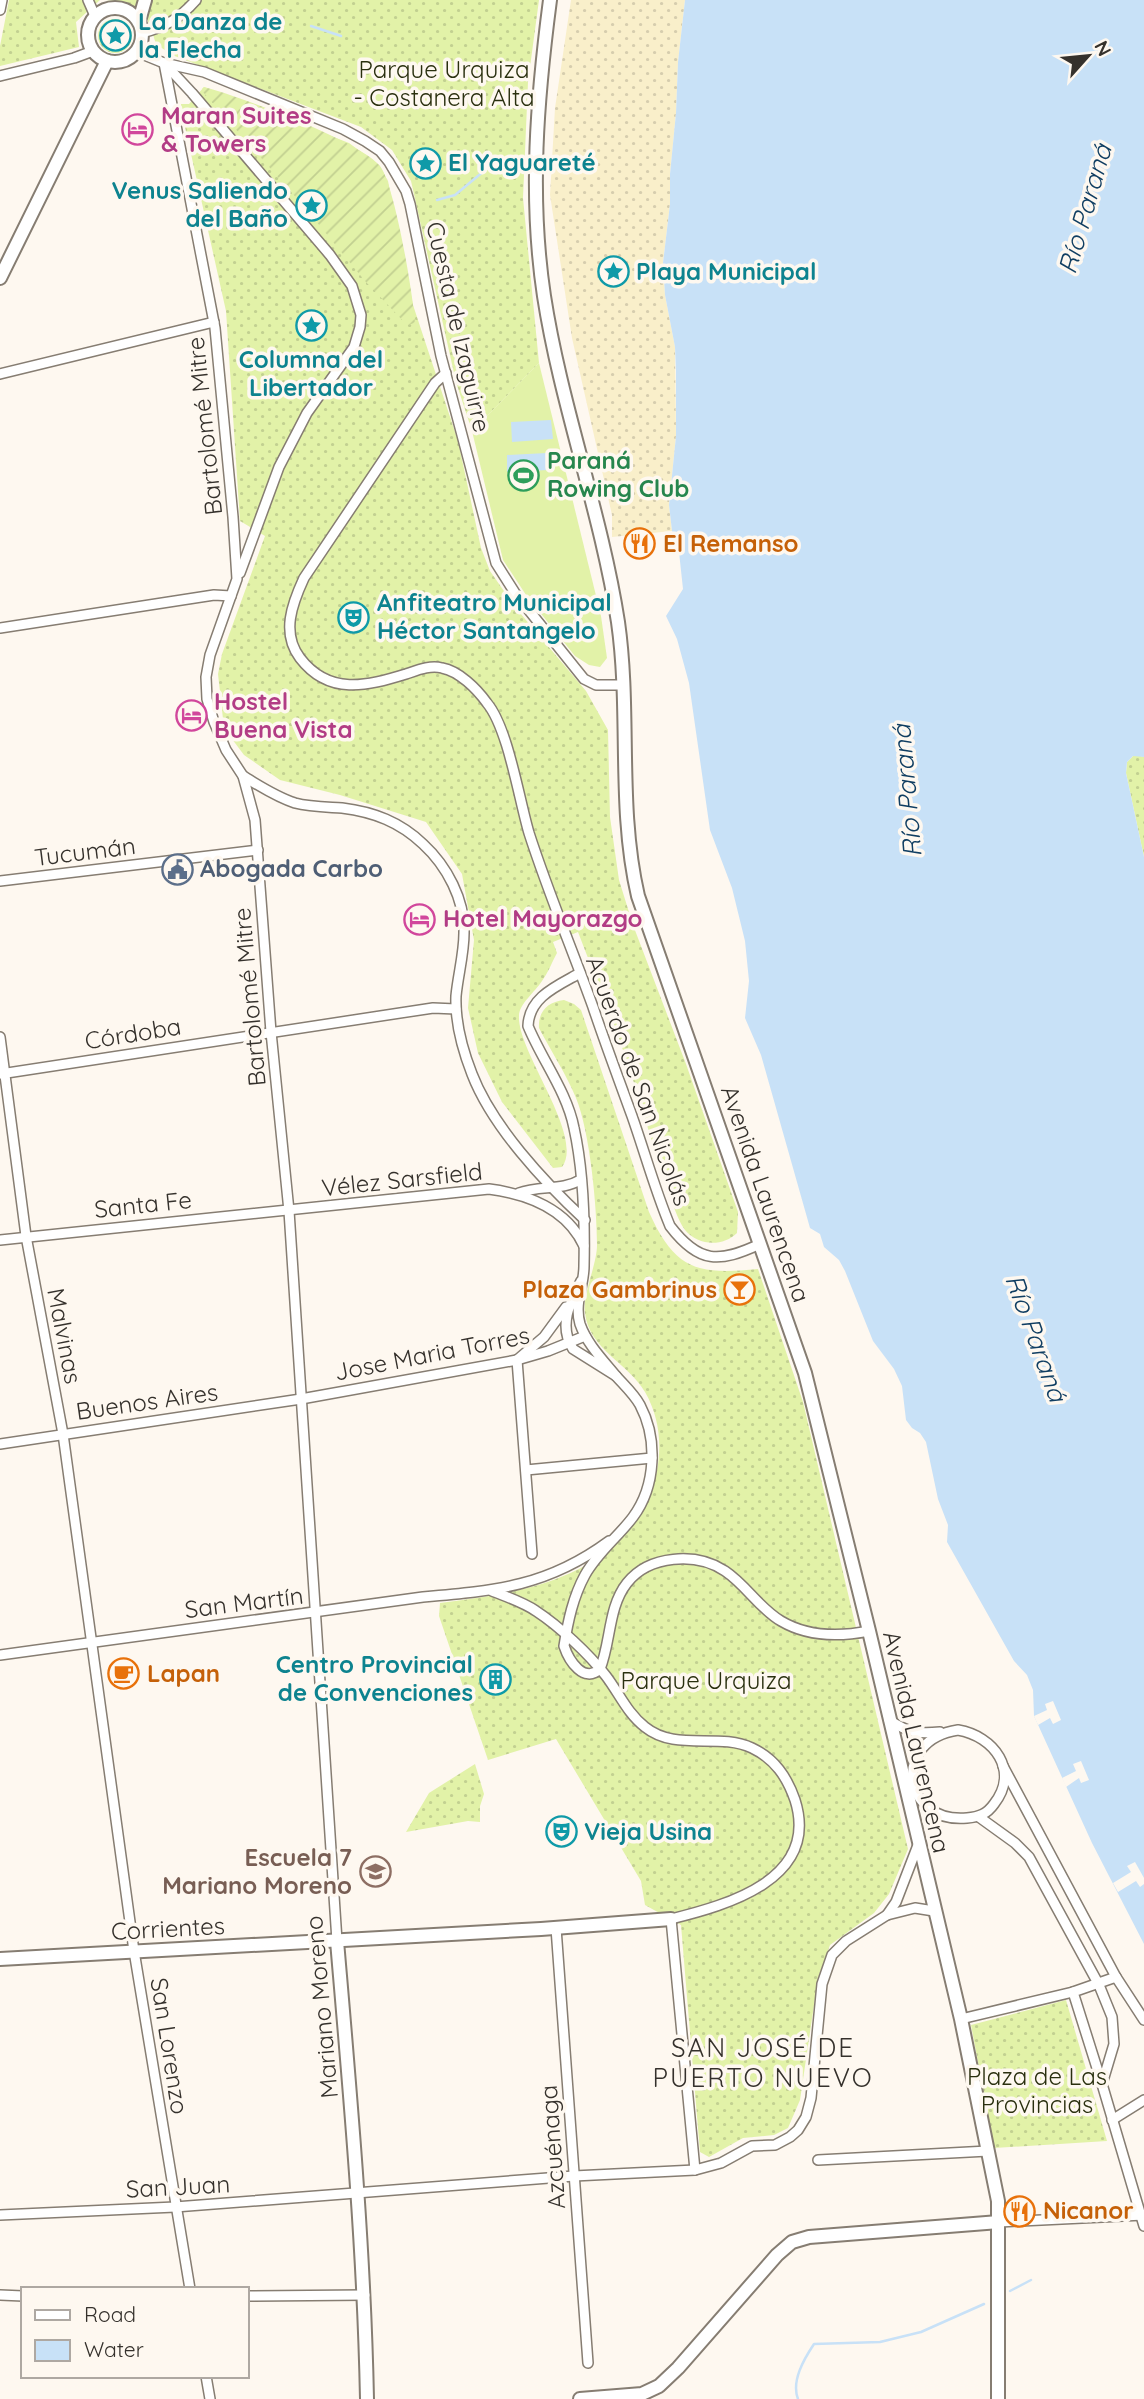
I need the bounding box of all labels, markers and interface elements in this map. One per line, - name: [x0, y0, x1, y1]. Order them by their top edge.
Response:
- place label: La Danza de la Flecha: [138, 6, 282, 64]
- place icon: La Danza de la Flecha: [98, 19, 132, 53]
- north arrow: [1053, 21, 1123, 91]
- text: N: [1089, 37, 1117, 60]
- park label: Parque Urquiza - Costanera Alta: [353, 54, 535, 112]
- place label: Maran Suites & Towers: [161, 100, 311, 158]
- hotel icon: Maran Suites & Towers: [121, 113, 155, 147]
- water label: Río Paraná: [1050, 139, 1119, 277]
- place icon: El Yaguareté: [408, 146, 442, 180]
- place label: El Yaguareté: [448, 147, 596, 177]
- place label: Venus Saliendo del Baño: [111, 175, 288, 233]
- place icon: Venus Saliendo del Baño: [294, 188, 328, 222]
- street label: Cuesta de Izaguirre: [420, 219, 498, 435]
- place icon: Playa Municipal: [596, 255, 630, 289]
- place label: Playa Municipal: [636, 256, 816, 286]
- place icon: Columna del Libertador: [294, 309, 328, 343]
- street label: Bartolomé Mitre: [180, 335, 228, 517]
- place label: Columna del Libertador: [239, 344, 383, 402]
- place label: Paraná Rowing Club: [547, 445, 689, 503]
- sports icon: Paraná Rowing Club: [507, 458, 541, 492]
- restaurant icon: El Remanso: [623, 527, 657, 561]
- place label: El Remanso: [663, 528, 799, 558]
- place label: Anfiteatro Municipal Héctor Santangelo: [377, 587, 612, 645]
- theatre icon: Anfiteatro Municipal Héctor Santangelo: [337, 600, 371, 634]
- place label: Hostel Buena Vista: [214, 686, 352, 744]
- hotel icon: Hostel Buena Vista: [174, 699, 208, 733]
- water label: Río Paraná: [884, 722, 929, 859]
- street label: Tucumán: [33, 830, 137, 872]
- public building icon: Abogada Carbo: [160, 852, 194, 886]
- place label: Abogada Carbo: [200, 853, 383, 883]
- hotel icon: Hotel Mayorazgo: [403, 902, 437, 936]
- place label: Hotel Mayorazgo: [443, 903, 643, 933]
- street label: Bartolomé Mitre: [226, 907, 272, 1088]
- street label: Acuerdo de San Nicolás: [580, 952, 698, 1210]
- street label: Córdoba: [83, 1011, 183, 1055]
- street label: Avenida Laurencena: [715, 1082, 817, 1306]
- street label: Vélez Sarsfield: [320, 1156, 484, 1202]
- street label: Santa Fe: [93, 1184, 193, 1224]
- water label: Río Paraná: [998, 1270, 1075, 1407]
- bar icon: Plaza Gambrinus: [723, 1273, 757, 1307]
- place label: Plaza Gambrinus: [522, 1274, 717, 1304]
- street label: Malvinas: [41, 1285, 89, 1386]
- street label: Jose Maria Torres: [332, 1319, 532, 1387]
- street label: Buenos Aires: [74, 1376, 220, 1426]
- street label: San Martín: [183, 1580, 305, 1624]
- street label: Avenida Laurencena: [877, 1628, 957, 1856]
- place label: Centro Provincial de Convenciones: [276, 1649, 473, 1707]
- cafe icon: Lapan: [107, 1657, 141, 1691]
- place label: Lapan: [147, 1658, 220, 1688]
- building icon: Centro Provincial de Convenciones: [479, 1662, 513, 1696]
- park label: Parque Urquiza: [621, 1665, 791, 1695]
- theatre icon: Vieja Usina: [544, 1815, 578, 1849]
- place label: Vieja Usina: [584, 1816, 712, 1846]
- place label: Escuela 7 Mariano Moreno: [162, 1842, 352, 1900]
- school or university icon: Escuela 7 Mariano Moreno: [358, 1855, 392, 1889]
- street label: Corrientes: [110, 1910, 226, 1946]
- street label: Mariano Moreno: [298, 1915, 344, 2100]
- street label: San Lorenzo: [144, 1976, 196, 2116]
- district label: SAN JOSÉ DE PUERTO NUEVO: [652, 2031, 874, 2094]
- park label: Plaza de Las Provincias: [967, 2061, 1107, 2119]
- street label: Azcuénaga: [533, 2084, 571, 2210]
- street label: San Juan: [125, 2168, 231, 2204]
- restaurant icon: Nicanor: [1003, 2194, 1037, 2228]
- place label: Nicanor: [1043, 2195, 1134, 2225]
- legend: [21, 2287, 248, 2378]
- text: Road: [84, 2301, 136, 2327]
- text: Water: [84, 2336, 144, 2362]

